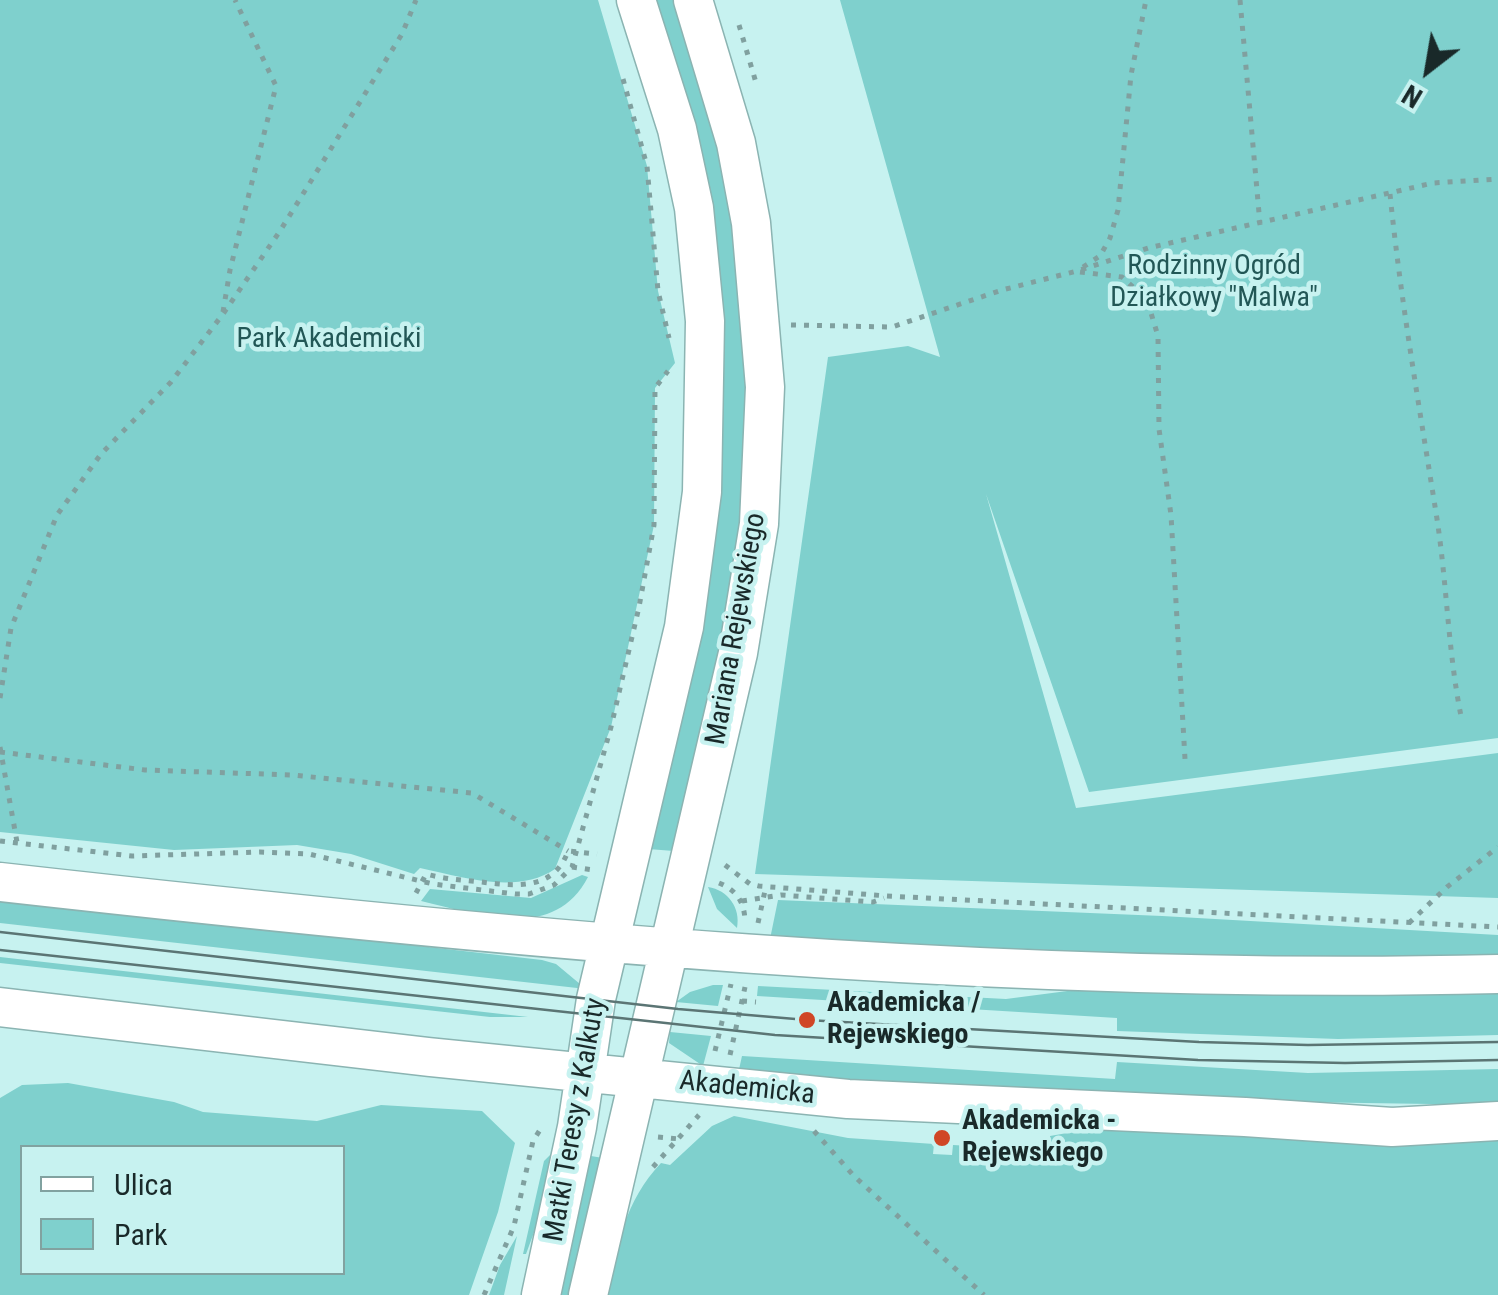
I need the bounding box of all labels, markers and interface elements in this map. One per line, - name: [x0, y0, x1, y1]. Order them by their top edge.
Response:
- north arrow: [1378, 20, 1478, 120]
- text: N: [1396, 78, 1428, 115]
- park label: Rodzinny Ogród Działkowy "Malwa": [1110, 250, 1318, 316]
- park label: Park Akademicki: [236, 323, 422, 357]
- street label: Mariana Rejewskiego: [700, 511, 774, 747]
- place label: Akademicka / Rejewskiego: [827, 987, 981, 1053]
- street label: Matki Teresy z Kalkuty: [538, 996, 614, 1244]
- marker: Akademicka / Rejewskiego: [796, 1009, 818, 1031]
- street label: Akademicka: [678, 1065, 816, 1113]
- place label: Akademicka - Rejewskiego: [962, 1105, 1116, 1171]
- marker: Akademicka - Rejewskiego: [931, 1127, 953, 1149]
- legend: [20, 1145, 345, 1275]
- text: Ulica: [114, 1167, 173, 1202]
- text: Park: [114, 1217, 168, 1252]

